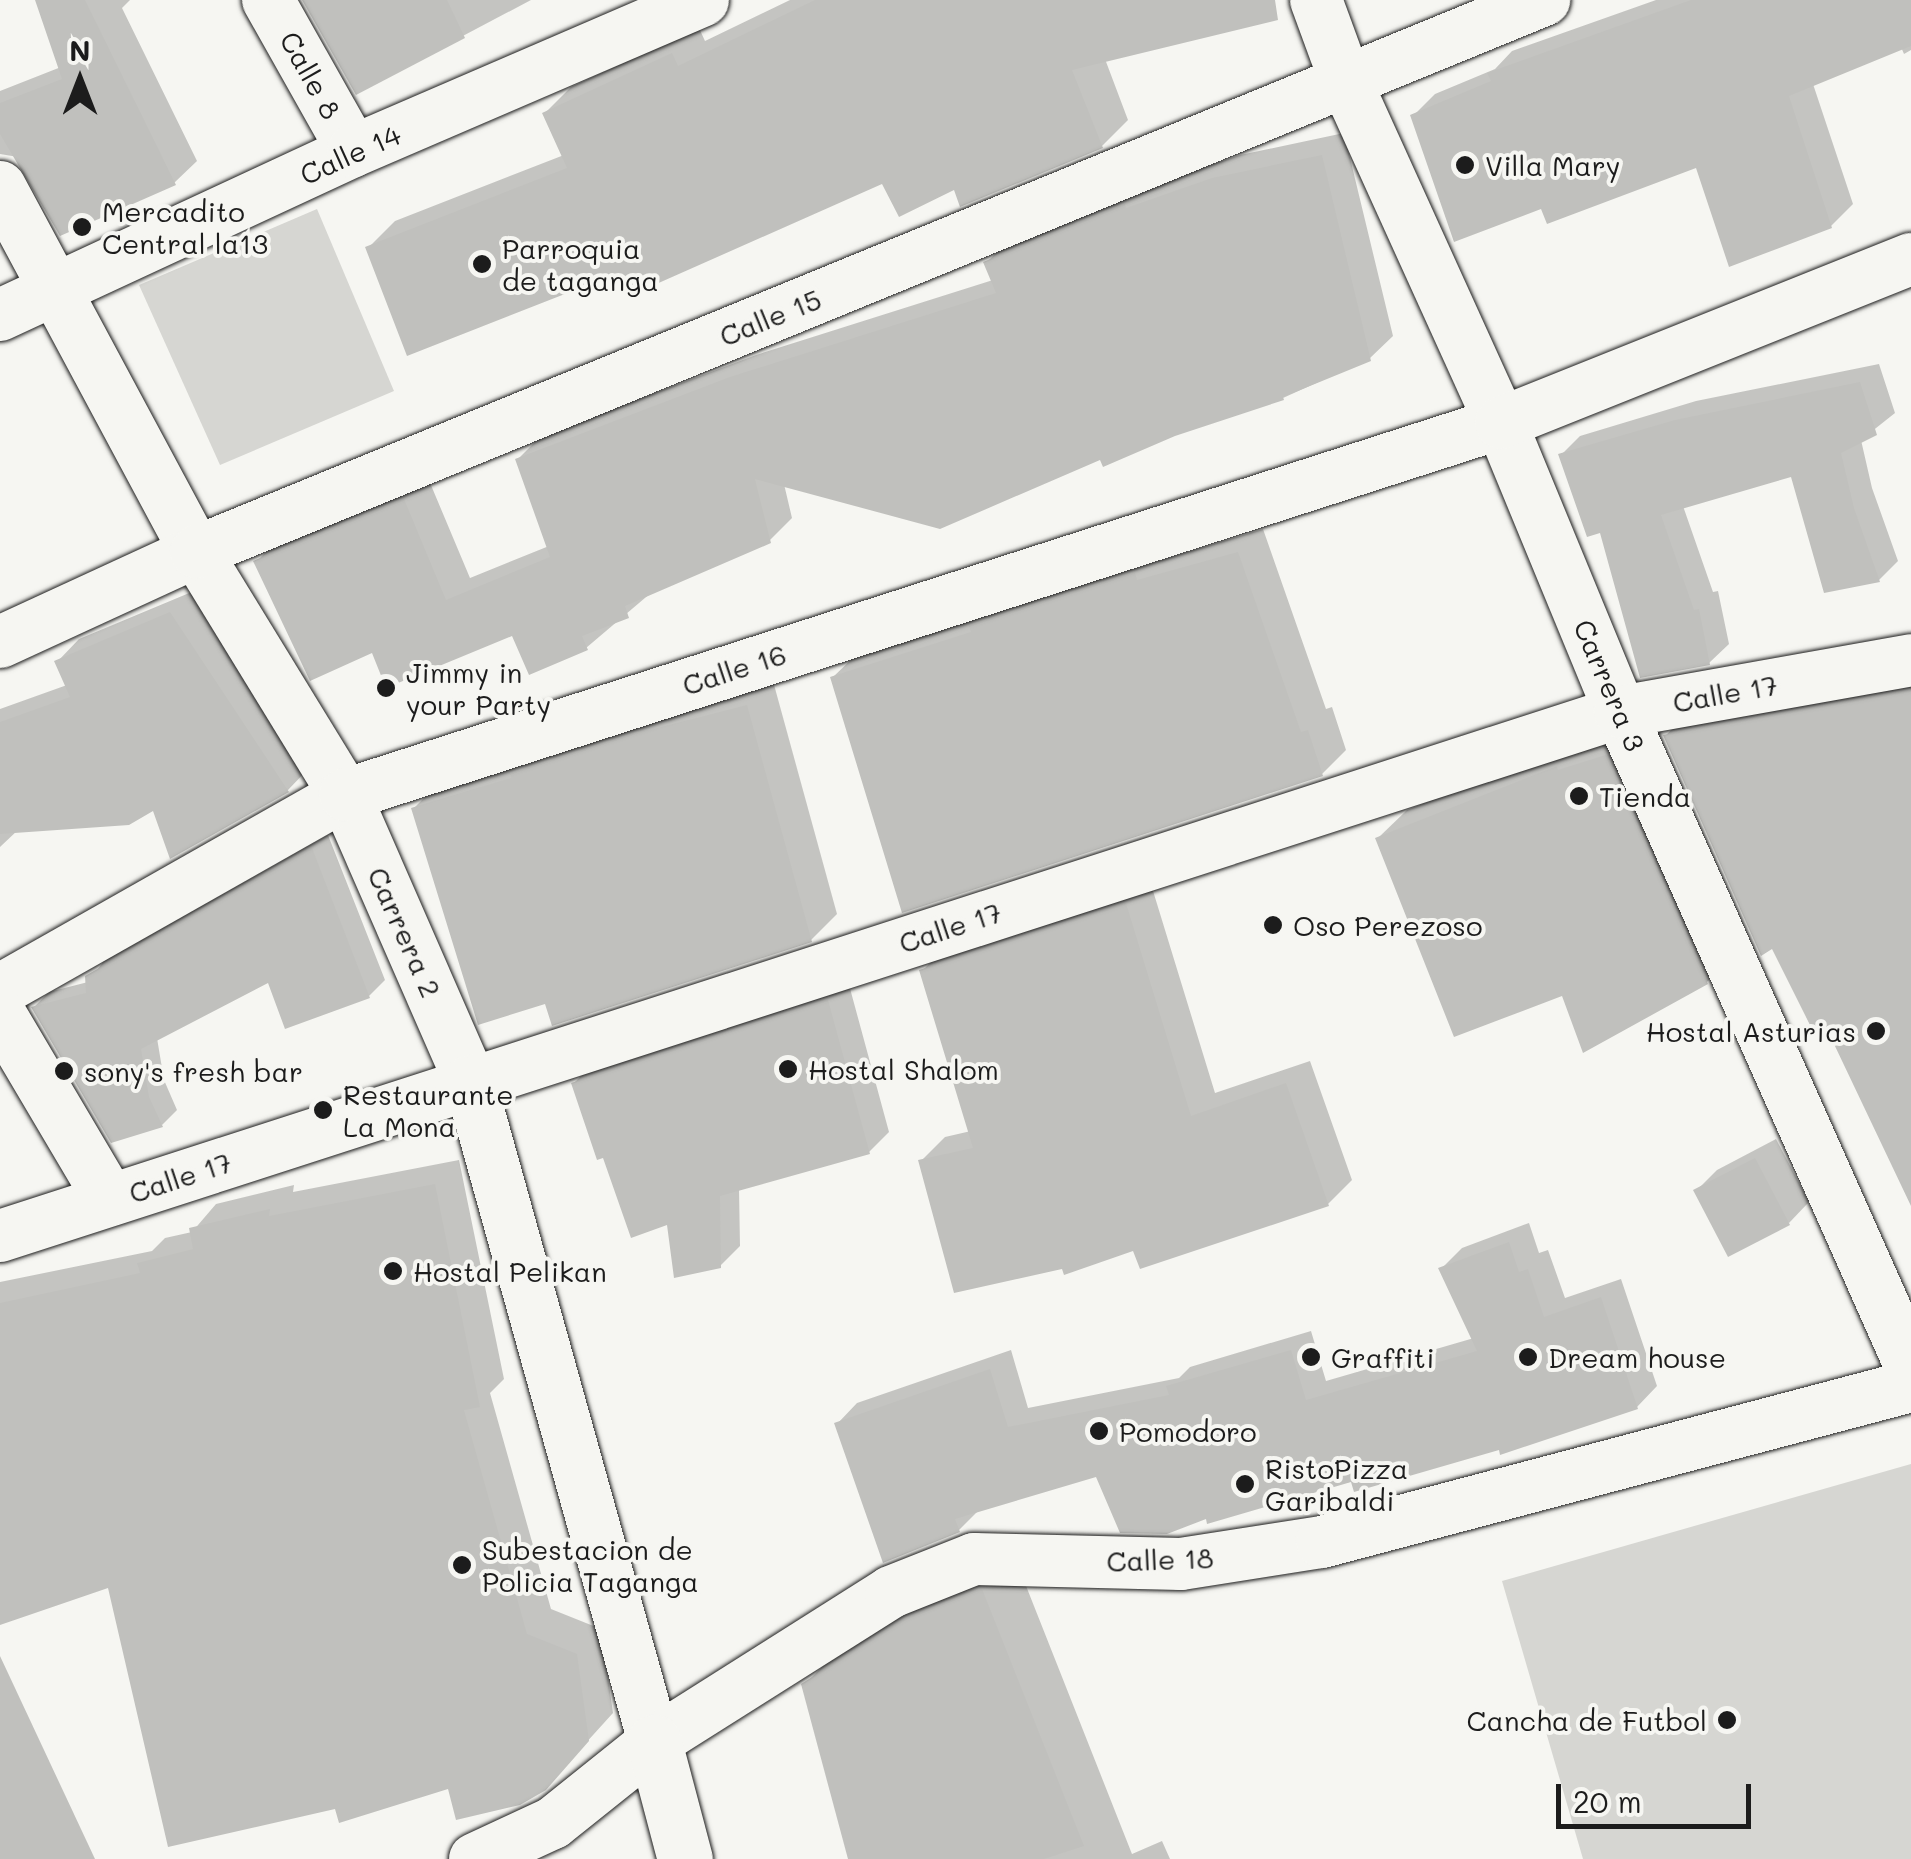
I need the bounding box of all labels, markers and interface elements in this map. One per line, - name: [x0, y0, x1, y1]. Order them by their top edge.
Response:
- street label: Calle 8: [273, 25, 349, 125]
- north arrow: [30, 30, 130, 130]
- text: N: [69, 32, 91, 68]
- street label: Calle 14: [294, 117, 406, 191]
- place label: Villa Mary: [1485, 148, 1620, 182]
- marker: Villa Mary: [1454, 154, 1476, 176]
- place label: Mercadito Central la13: [102, 194, 268, 260]
- marker: Mercadito Central la13: [71, 216, 93, 238]
- place label: Parroquia de taganga: [502, 231, 659, 297]
- marker: Parroquia de taganga: [471, 253, 493, 275]
- street label: Calle 15: [714, 281, 826, 353]
- street label: Carrera 3: [1567, 614, 1653, 756]
- street label: Calle 16: [678, 636, 790, 702]
- place label: Jimmy in your Party: [406, 655, 551, 721]
- street label: Calle 17: [1670, 667, 1780, 719]
- marker: Jimmy in your Party: [375, 677, 397, 699]
- place label: Tienda: [1599, 779, 1691, 813]
- marker: Tienda: [1568, 785, 1590, 807]
- street label: Carrera 2: [361, 862, 449, 1002]
- street label: Calle 17: [894, 895, 1006, 959]
- place label: Oso Perezoso: [1293, 908, 1483, 942]
- marker: Oso Perezoso: [1262, 914, 1284, 936]
- place label: Hostal Asturias: [1646, 1014, 1856, 1048]
- marker: Hostal Asturias: [1865, 1020, 1887, 1042]
- place label: Hostal Shalom: [808, 1052, 999, 1086]
- place label: sony's fresh bar: [84, 1054, 303, 1088]
- marker: Hostal Shalom: [777, 1058, 799, 1080]
- marker: sony's fresh bar: [53, 1060, 75, 1082]
- place label: Restaurante La Mona: [343, 1077, 514, 1143]
- marker: Restaurante La Mona: [312, 1099, 334, 1121]
- street label: Calle 17: [124, 1145, 236, 1209]
- place label: Hostal Pelikan: [413, 1254, 607, 1288]
- marker: Hostal Pelikan: [382, 1260, 404, 1282]
- place label: Graffiti: [1331, 1340, 1434, 1374]
- place label: Dream house: [1548, 1340, 1726, 1374]
- marker: Graffiti: [1300, 1346, 1322, 1368]
- marker: Dream house: [1517, 1346, 1539, 1368]
- place label: Pomodoro: [1119, 1414, 1257, 1448]
- marker: Pomodoro: [1088, 1420, 1110, 1442]
- place label: RistoPizza Garibaldi: [1265, 1451, 1408, 1517]
- marker: RistoPizza Garibaldi: [1234, 1473, 1256, 1495]
- place label: Subestacion de Policia Taganga: [482, 1532, 699, 1598]
- street label: Calle 18: [1106, 1540, 1214, 1578]
- marker: Subestacion de Policia Taganga: [451, 1554, 473, 1576]
- place label: Cancha de Futbol: [1467, 1703, 1707, 1737]
- marker: Cancha de Futbol: [1716, 1709, 1738, 1731]
- scale bar: [1561, 1764, 1756, 1826]
- text: 20 m: [1573, 1781, 1642, 1821]

